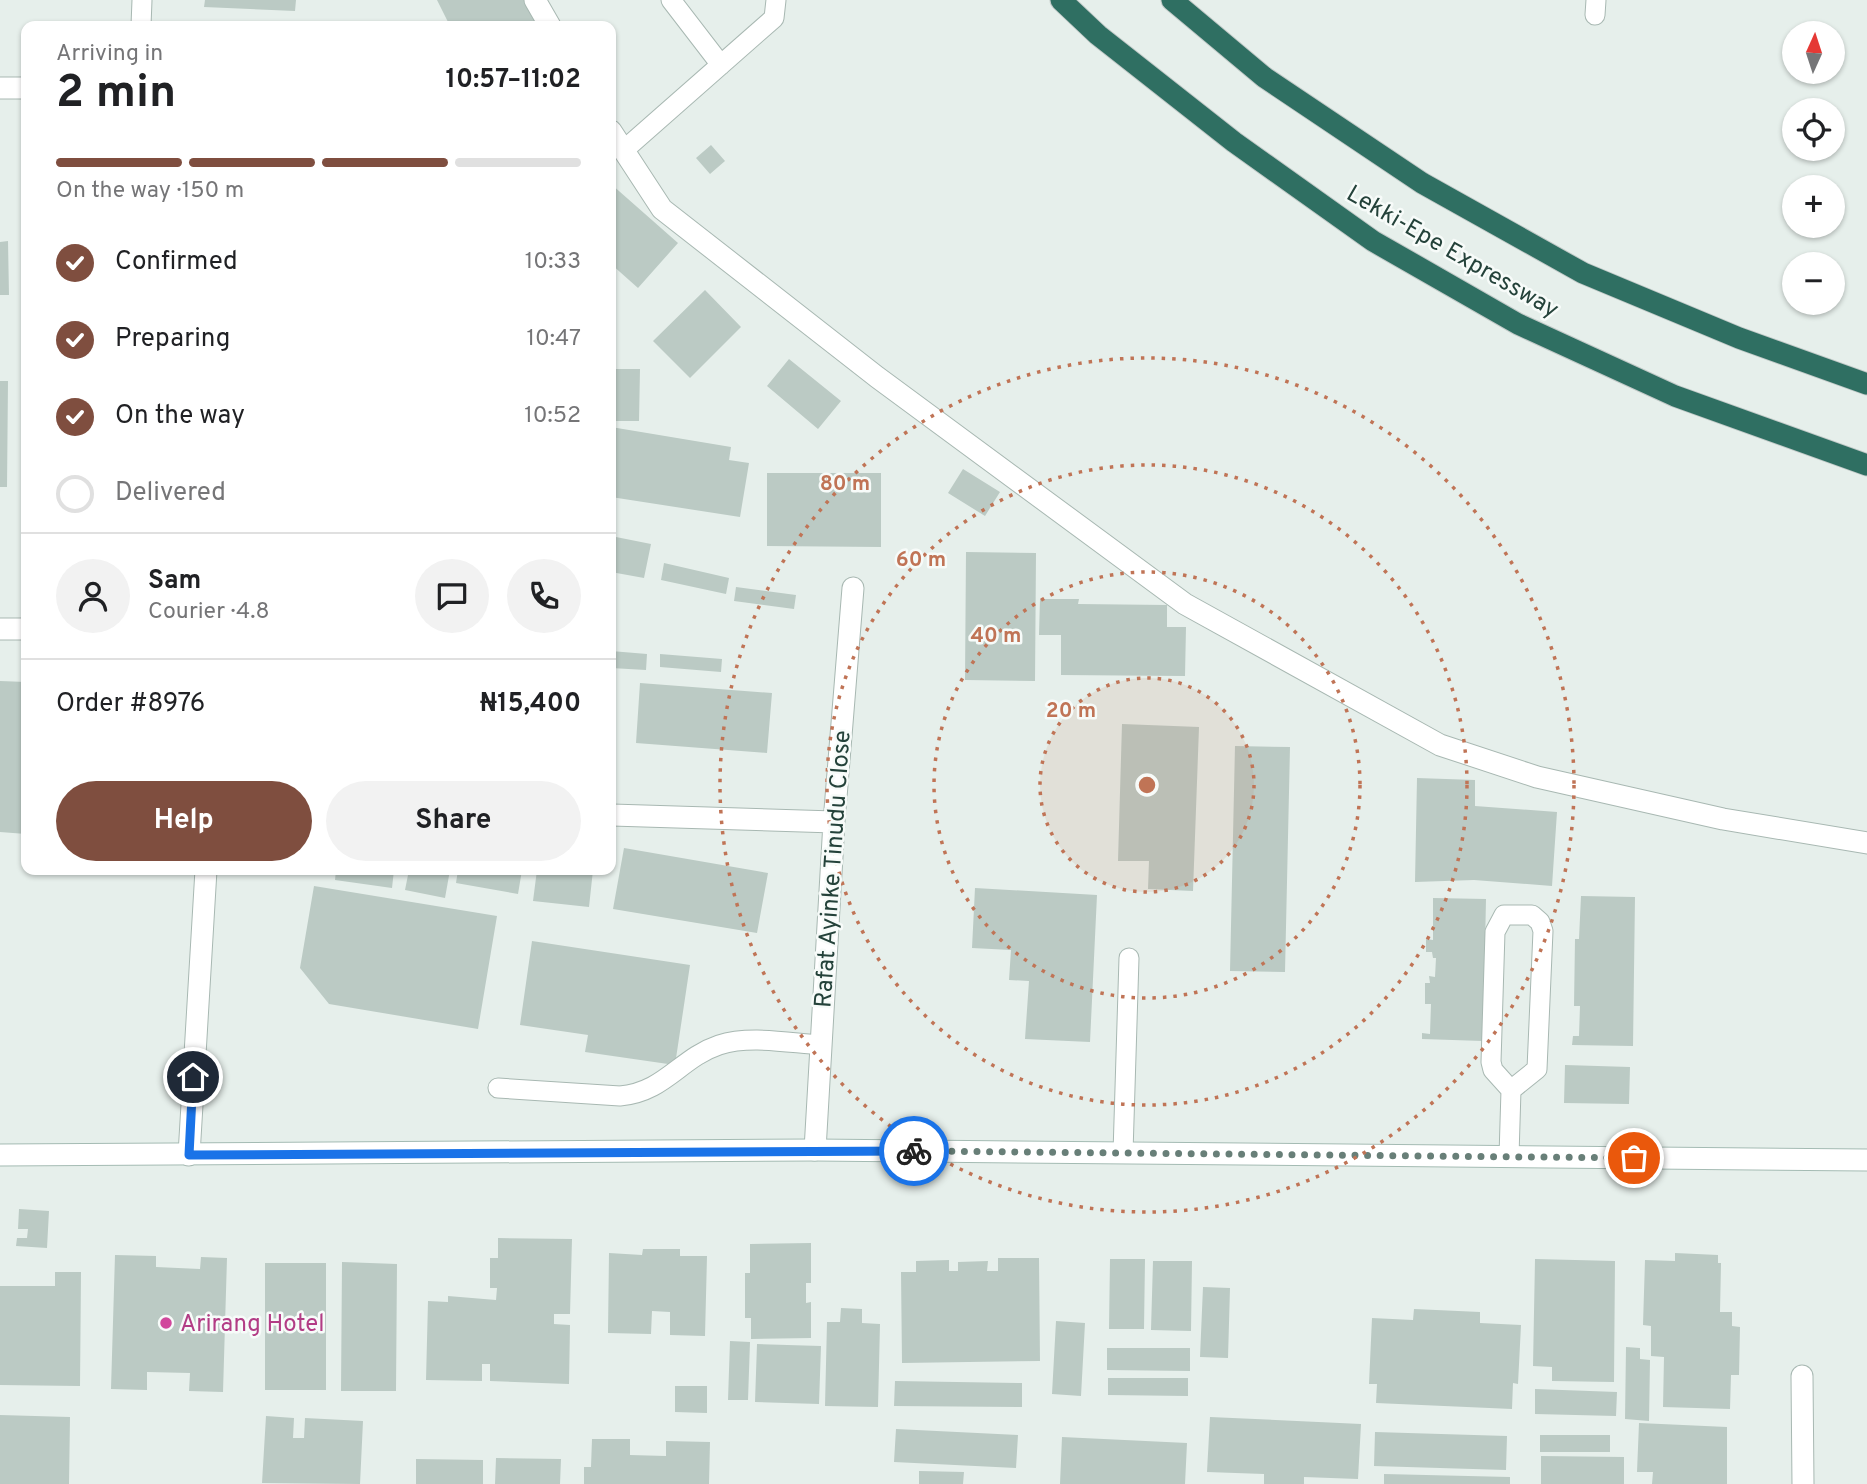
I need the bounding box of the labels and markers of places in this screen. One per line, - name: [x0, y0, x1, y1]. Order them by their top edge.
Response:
- centre of rings: [1135, 773, 1159, 797]
- pin: [163, 1047, 223, 1107]
- pin: [1604, 1128, 1664, 1188]
- place label: Arirang Hotel: [180, 1310, 324, 1340]
- marker: Arirang Hotel: [158, 1315, 174, 1331]

